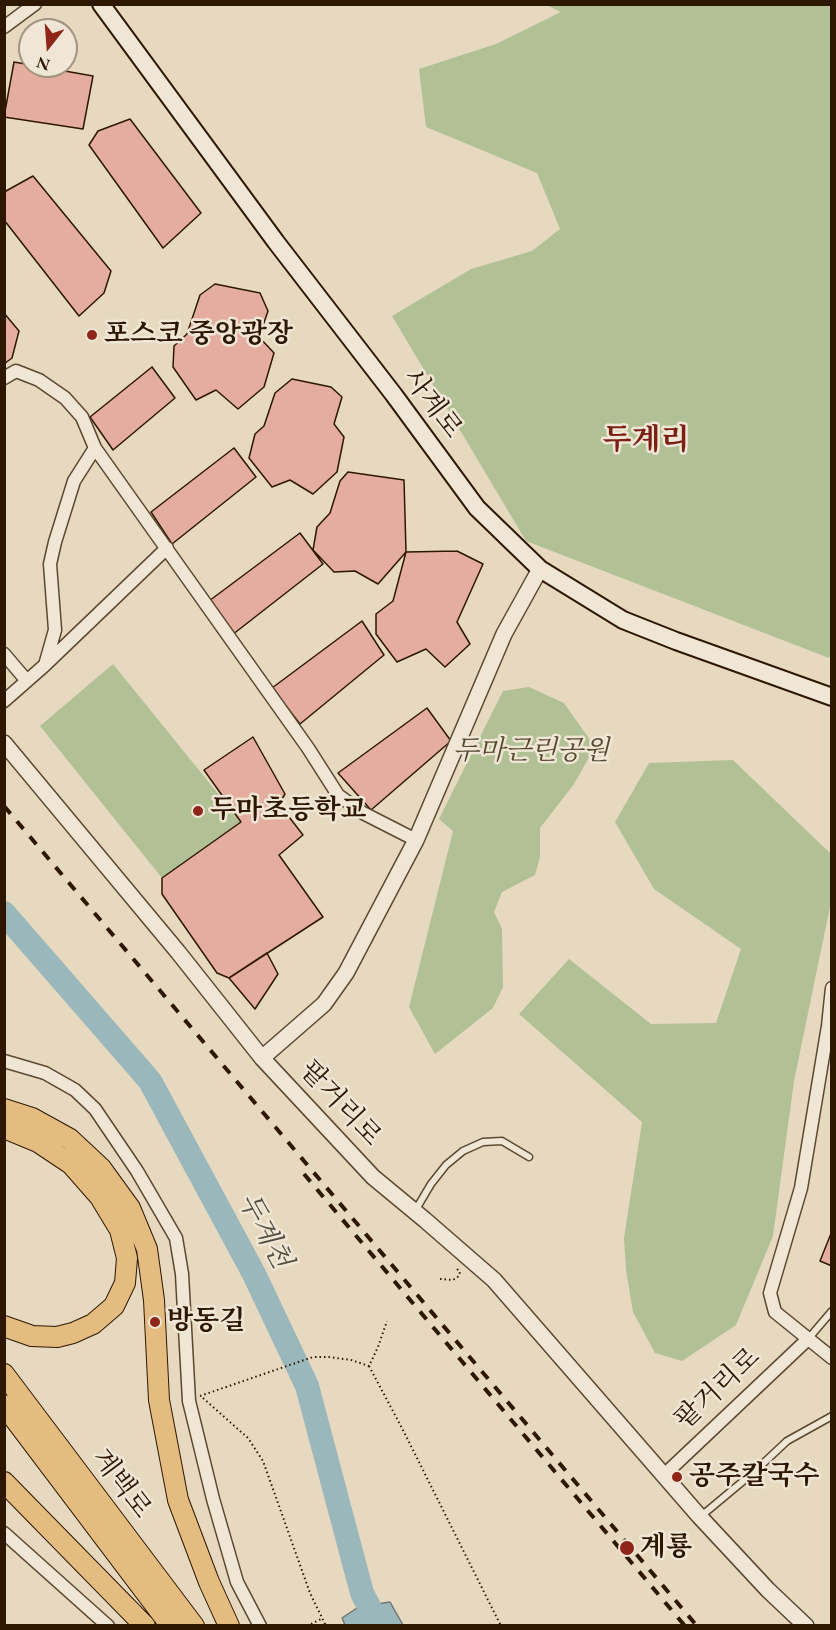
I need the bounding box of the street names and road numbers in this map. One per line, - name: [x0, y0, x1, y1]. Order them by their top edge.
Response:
- street label: 사계로: [396, 363, 468, 445]
- street label: 팥거리로: [293, 1055, 387, 1153]
- street label: 팥거리로: [669, 1342, 767, 1436]
- street label: 계백로: [85, 1443, 157, 1525]

